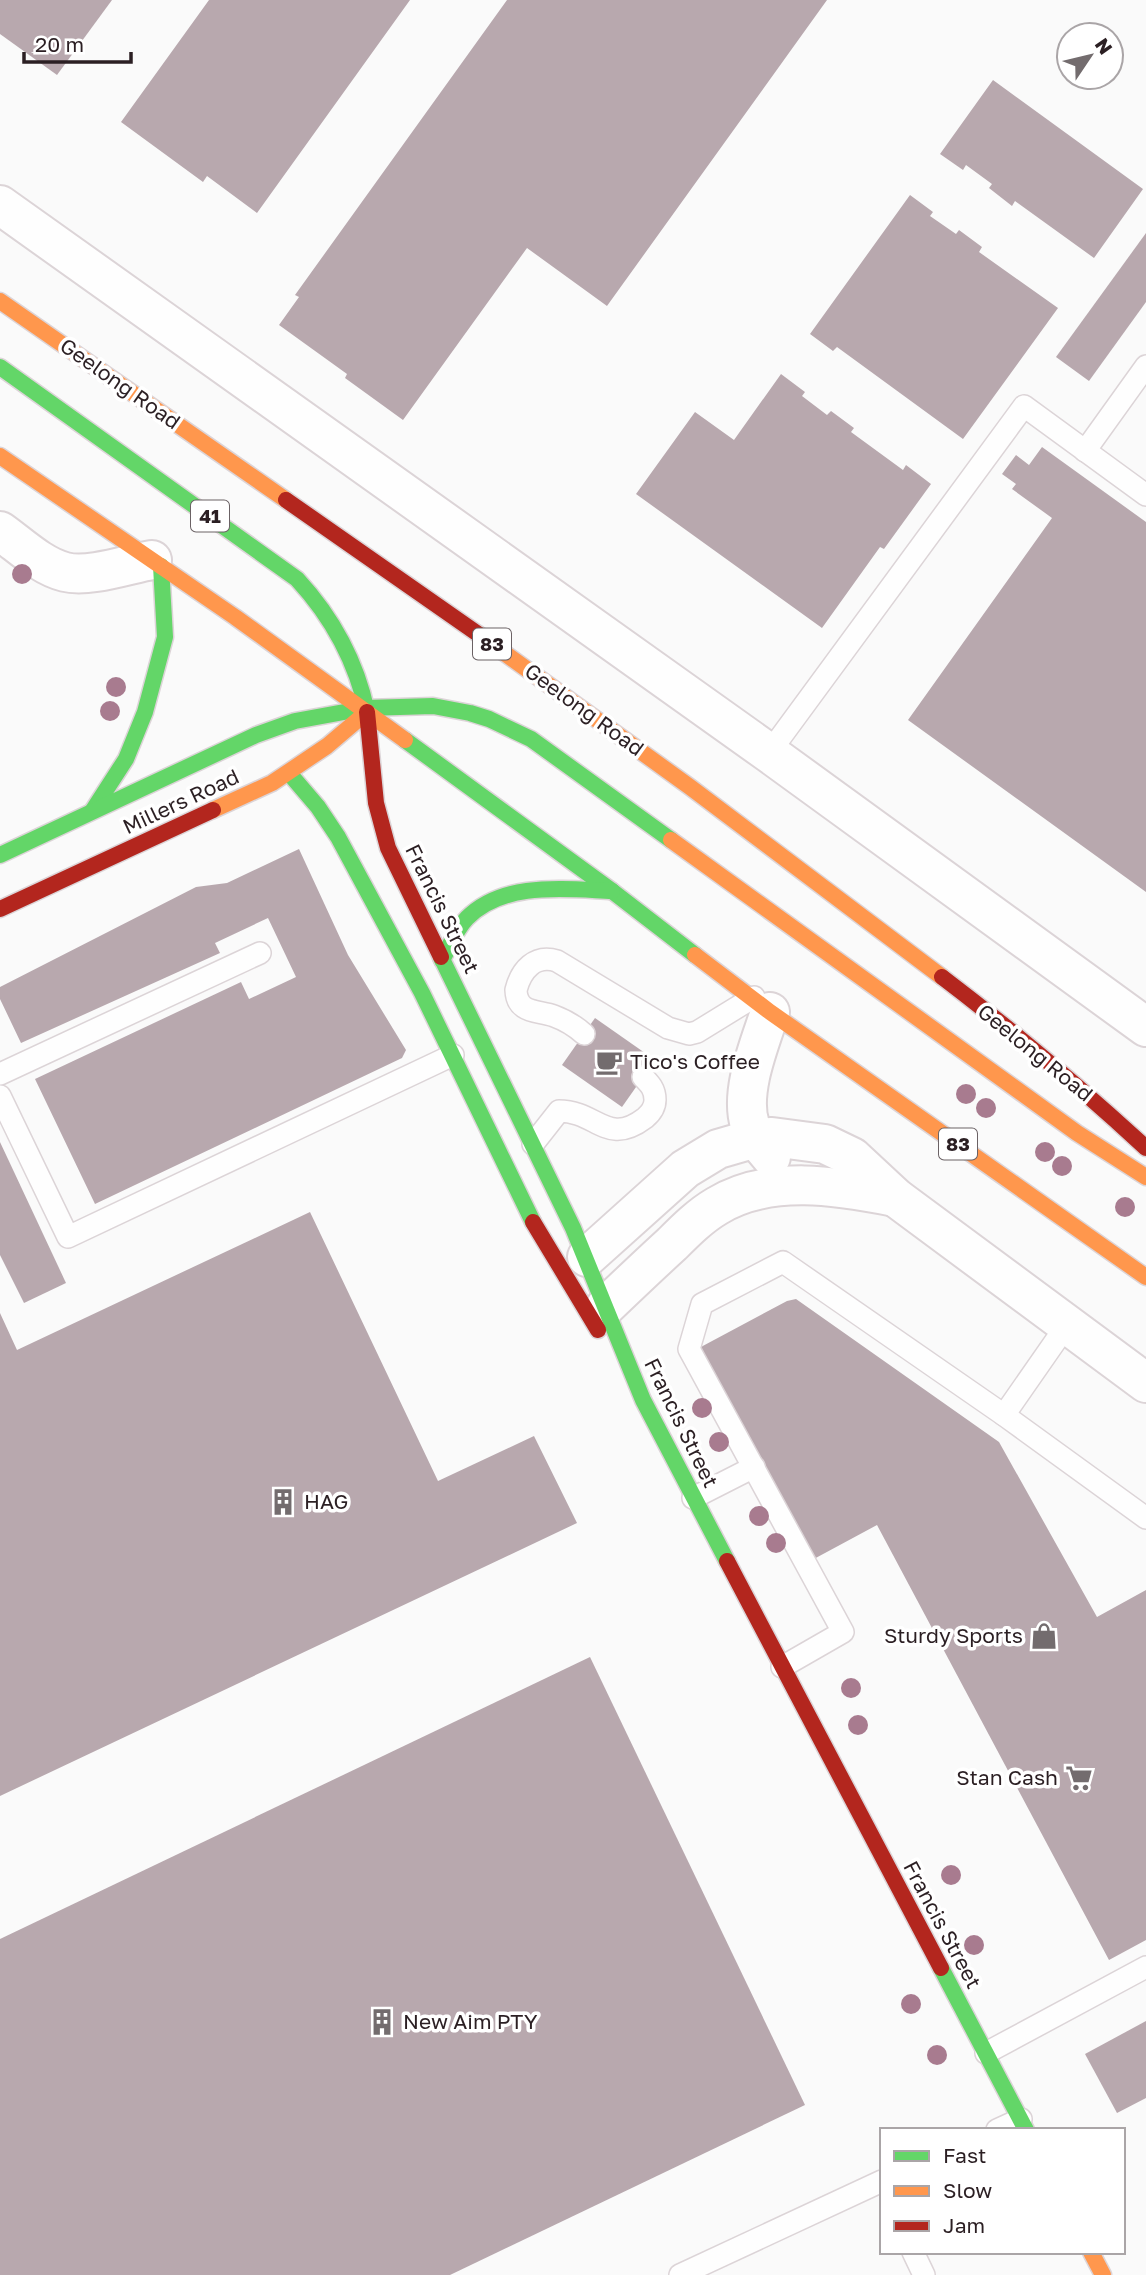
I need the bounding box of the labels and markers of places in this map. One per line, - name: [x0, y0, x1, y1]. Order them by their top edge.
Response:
- cafe icon: Tico's Coffee: [594, 1047, 624, 1077]
- place label: Tico's Coffee: [630, 1048, 760, 1074]
- building icon: HAG: [268, 1487, 298, 1517]
- place label: HAG: [304, 1488, 348, 1514]
- shop icon: Sturdy Sports: [1029, 1621, 1059, 1651]
- place label: Sturdy Sports: [884, 1622, 1023, 1648]
- supermarket icon: Stan Cash: [1064, 1763, 1094, 1793]
- place label: Stan Cash: [956, 1764, 1058, 1790]
- building icon: New Aim PTY: [367, 2007, 397, 2037]
- place label: New Aim PTY: [403, 2008, 538, 2034]

